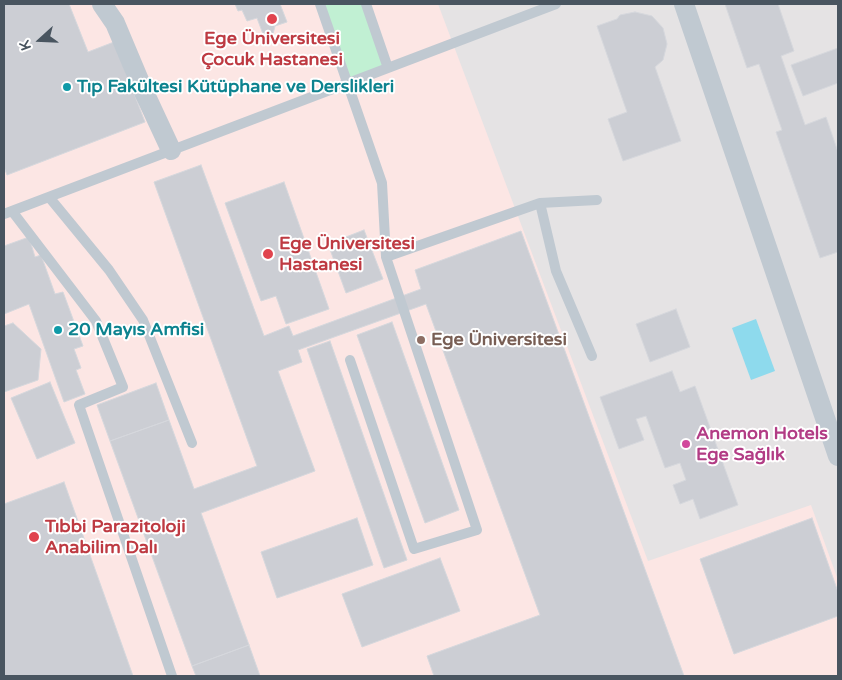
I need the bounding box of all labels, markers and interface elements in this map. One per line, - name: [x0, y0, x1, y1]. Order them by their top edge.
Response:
- marker: Ege Üniversitesi Çocuk Hastanesi: [265, 12, 279, 26]
- north arrow: [15, 15, 65, 65]
- place label: Ege Üniversitesi Çocuk Hastanesi: [201, 28, 343, 70]
- text: K: [16, 38, 35, 53]
- place label: Tıp Fakültesi Kütüphane ve Derslikleri: [77, 76, 394, 98]
- marker: Tıp Fakültesi Kütüphane ve Derslikleri: [61, 81, 73, 93]
- place label: Ege Üniversitesi Hastanesi: [279, 233, 415, 276]
- marker: Ege Üniversitesi Hastanesi: [261, 247, 275, 261]
- place label: 20 Mayıs Amfisi: [68, 319, 204, 341]
- marker: 20 Mayıs Amfisi: [52, 324, 64, 336]
- place label: Ege Üniversitesi: [431, 329, 567, 351]
- marker: Ege Üniversitesi: [415, 334, 427, 346]
- place label: Anemon Hotels Ege Sağlık: [696, 423, 828, 466]
- marker: Anemon Hotels Ege Sağlık: [680, 438, 692, 450]
- place label: Tıbbi Parazitoloji Anabilim Dalı: [45, 516, 186, 558]
- marker: Tıbbi Parazitoloji Anabilim Dalı: [27, 530, 41, 544]

